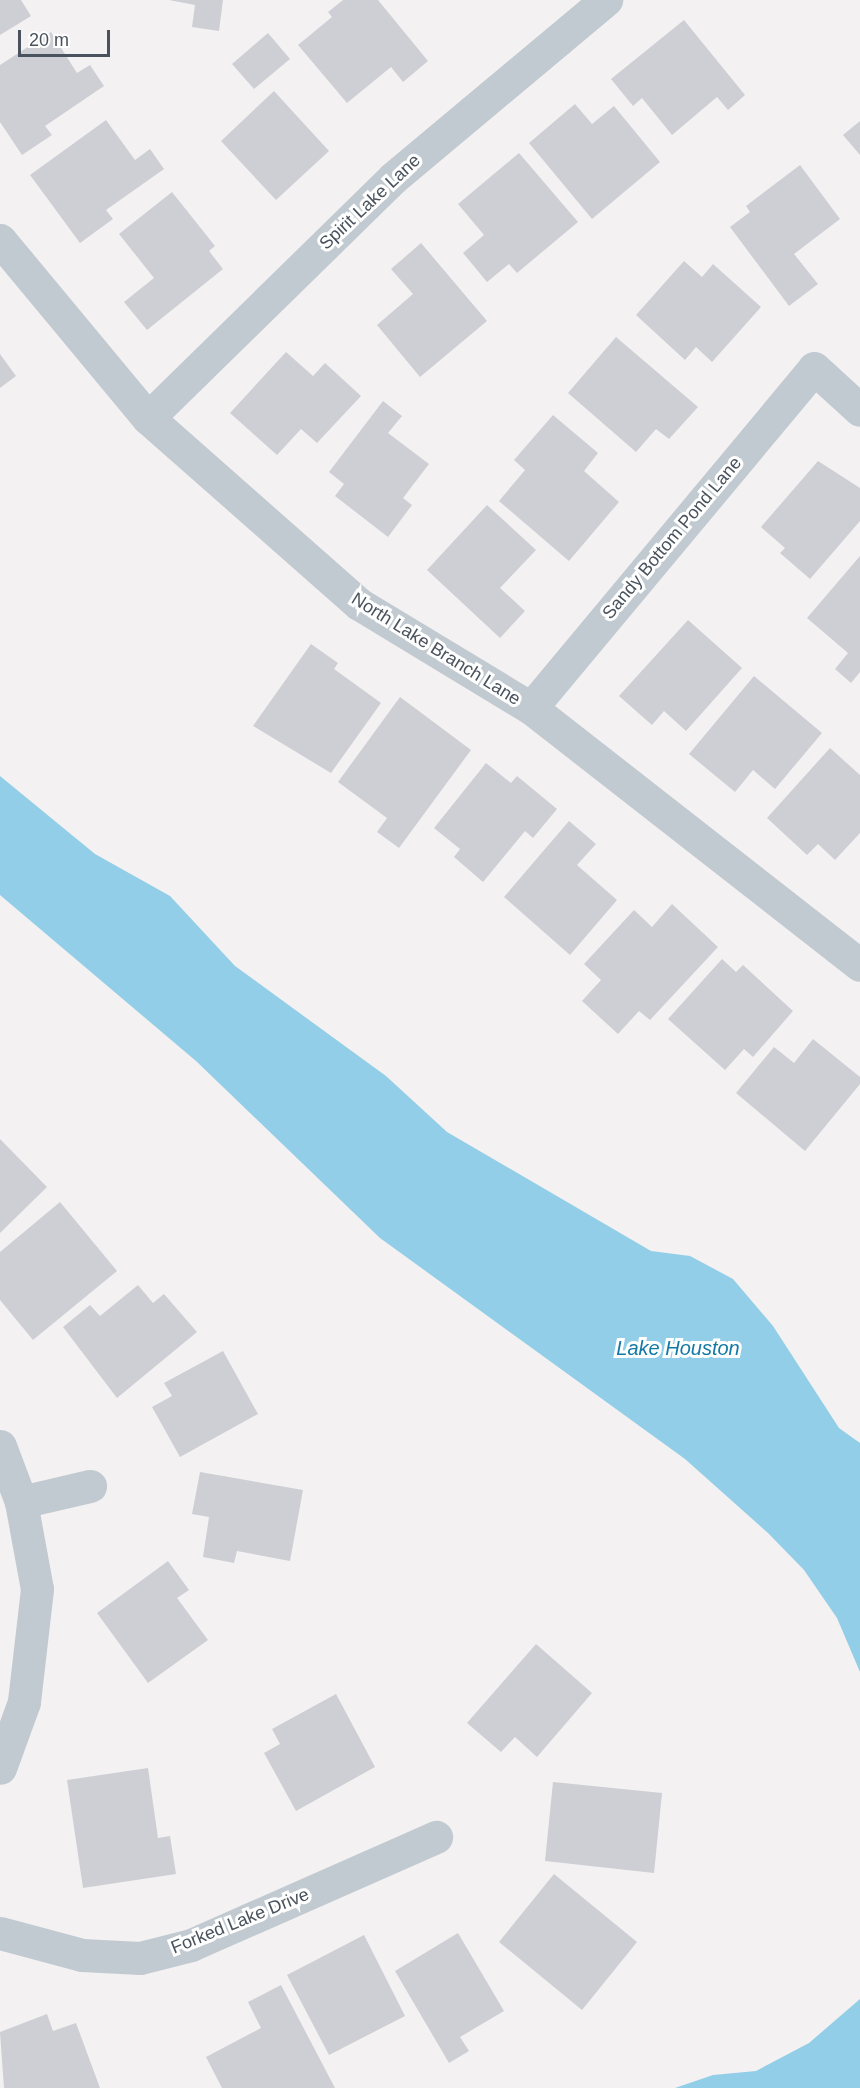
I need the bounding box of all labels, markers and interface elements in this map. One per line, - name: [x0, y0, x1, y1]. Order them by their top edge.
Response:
- scale bar: [21, 18, 112, 56]
- text: 20 m: [29, 30, 69, 50]
- street label: Spirit Lake Lane: [315, 150, 425, 254]
- street label: Sandy Bottom Pond Lane: [598, 452, 746, 624]
- street label: North Lake Branch Lane: [348, 588, 524, 710]
- water label: Lake Houston: [616, 1336, 740, 1360]
- street label: Forked Lake Drive: [168, 1883, 312, 1959]

